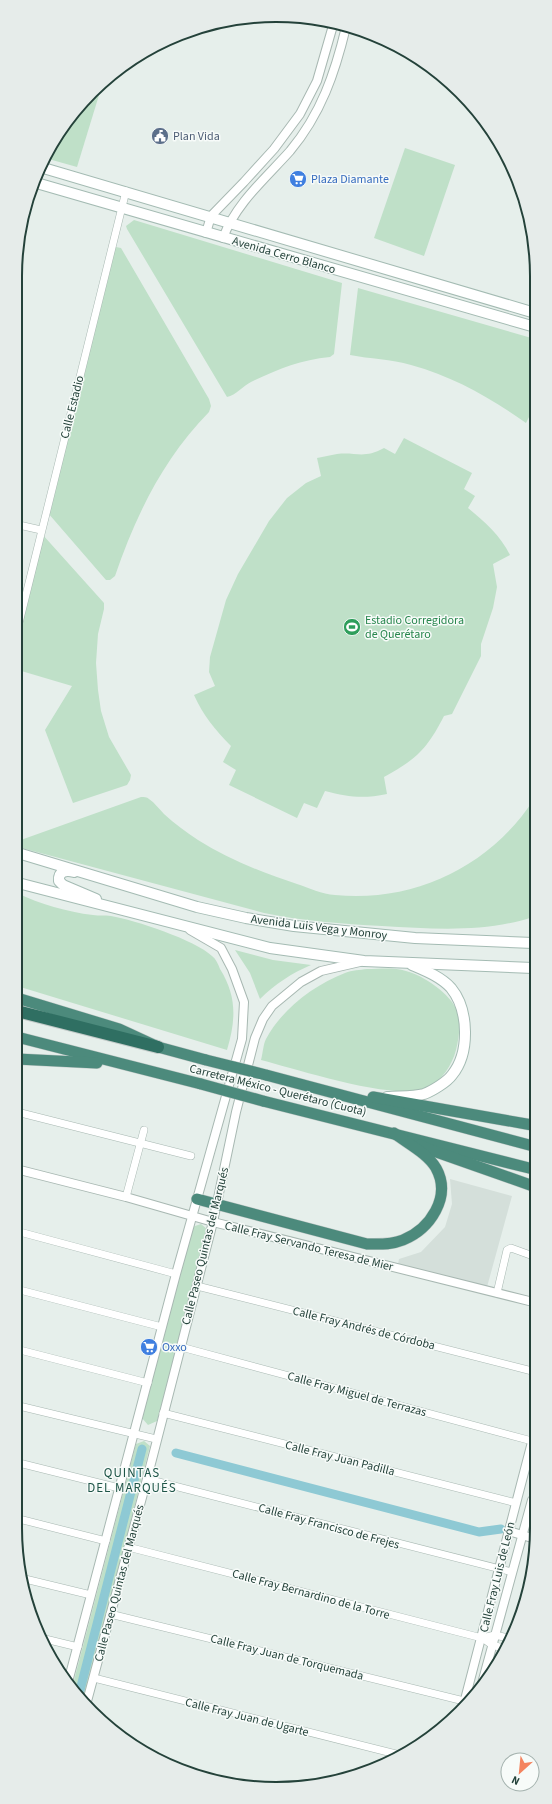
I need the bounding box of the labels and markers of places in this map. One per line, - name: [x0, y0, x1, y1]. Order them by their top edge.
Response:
- public building icon: Plan Vida: [150, 126, 170, 146]
- place label: Plan Vida: [173, 128, 220, 145]
- supermarket icon: Plaza Diamante: [288, 169, 308, 189]
- place label: Plaza Diamante: [311, 171, 389, 188]
- place label: Estadio Corregidora de Querétaro: [365, 612, 464, 643]
- sports icon: Estadio Corregidora de Querétaro: [342, 617, 362, 637]
- supermarket icon: Oxxo: [139, 1337, 159, 1357]
- place label: Oxxo: [162, 1339, 187, 1356]

